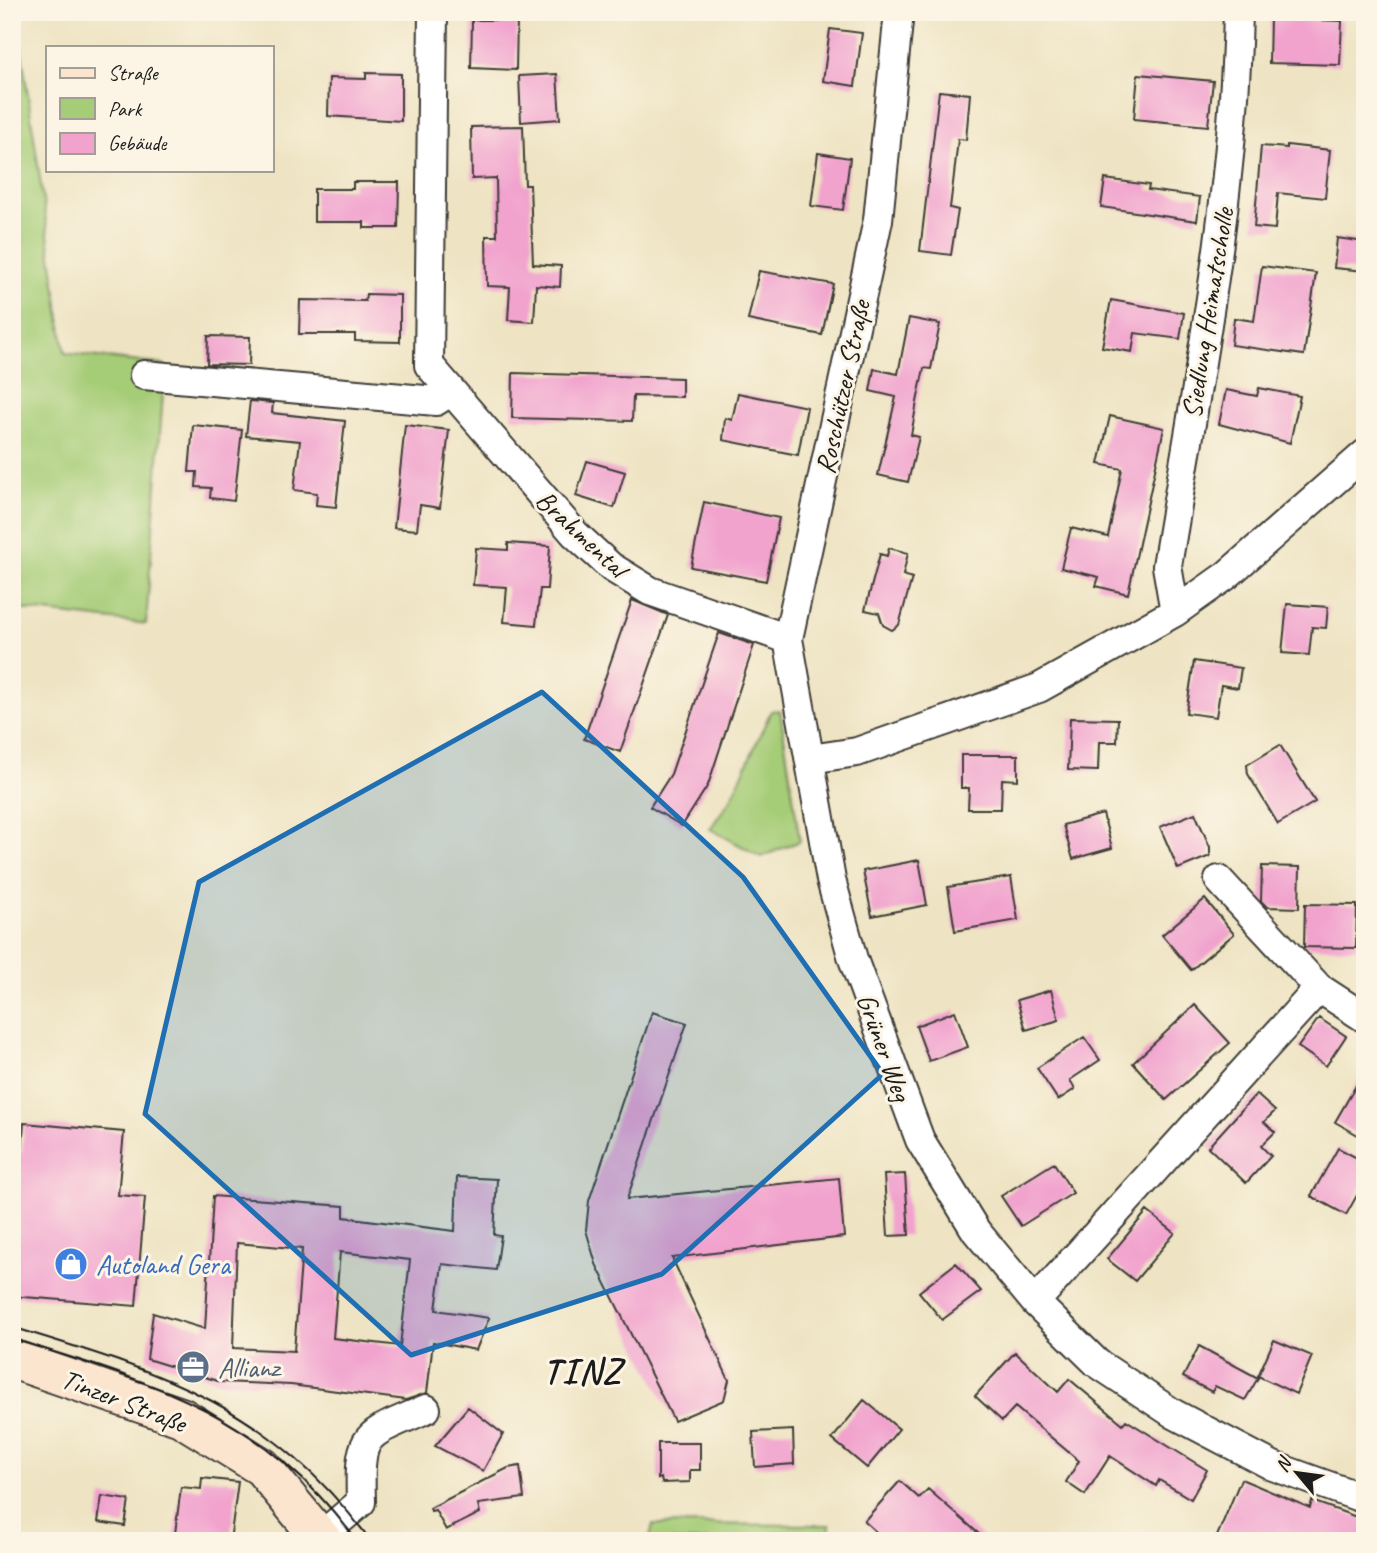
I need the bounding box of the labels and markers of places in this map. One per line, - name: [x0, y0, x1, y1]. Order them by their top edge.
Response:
- shop icon: Autoland Gera: [52, 1245, 90, 1283]
- place label: Autoland Gera: [96, 1247, 232, 1282]
- office icon: Allianz: [174, 1348, 212, 1386]
- place label: Allianz: [218, 1350, 283, 1385]

